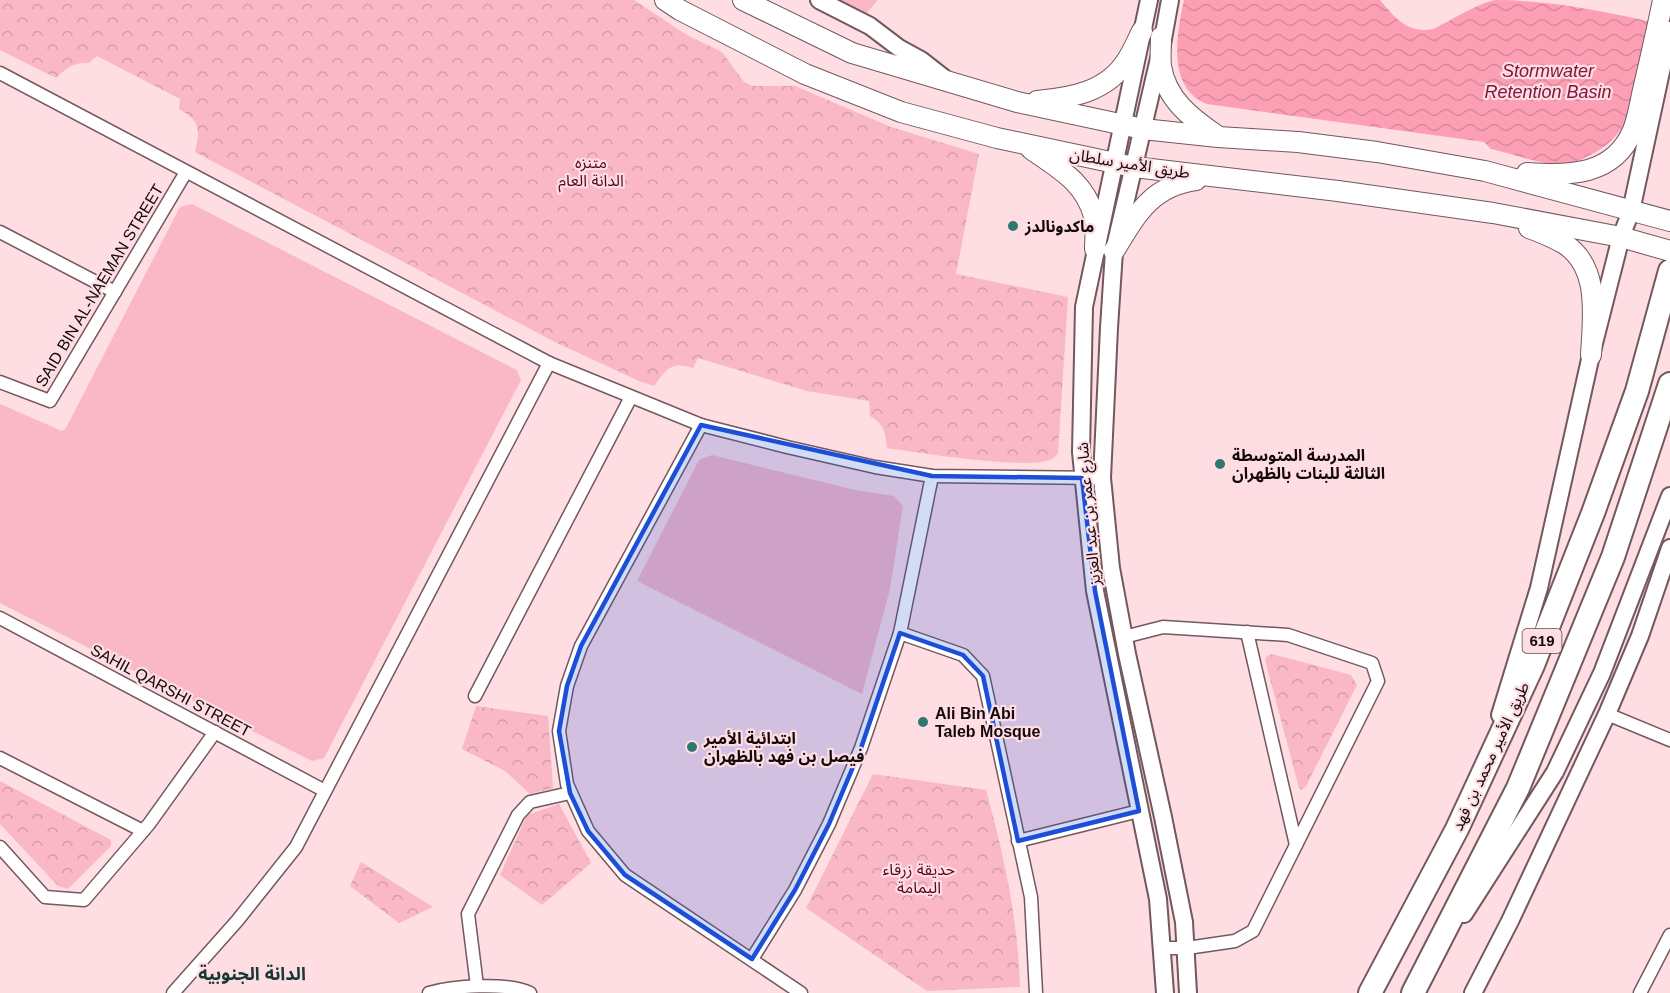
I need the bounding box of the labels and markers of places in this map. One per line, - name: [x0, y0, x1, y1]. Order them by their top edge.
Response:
- place label: ماكدونالدز: [1024, 218, 1094, 236]
- marker: ماكدونالدز: [1006, 219, 1020, 233]
- place label: المدرسة المتوسطة الثالثة للبنات بالظهران: [1232, 447, 1385, 483]
- marker: المدرسة المتوسطة الثالثة للبنات بالظهران: [1213, 457, 1227, 471]
- place label: Ali Bin Abi Taleb Mosque: [935, 705, 1041, 740]
- marker: Ali Bin Abi Taleb Mosque: [916, 715, 930, 729]
- place label: ابتدائية الأمير فيصل بن فهد بالظهران: [703, 730, 864, 766]
- marker: ابتدائية الأمير فيصل بن فهد بالظهران: [685, 740, 699, 754]

